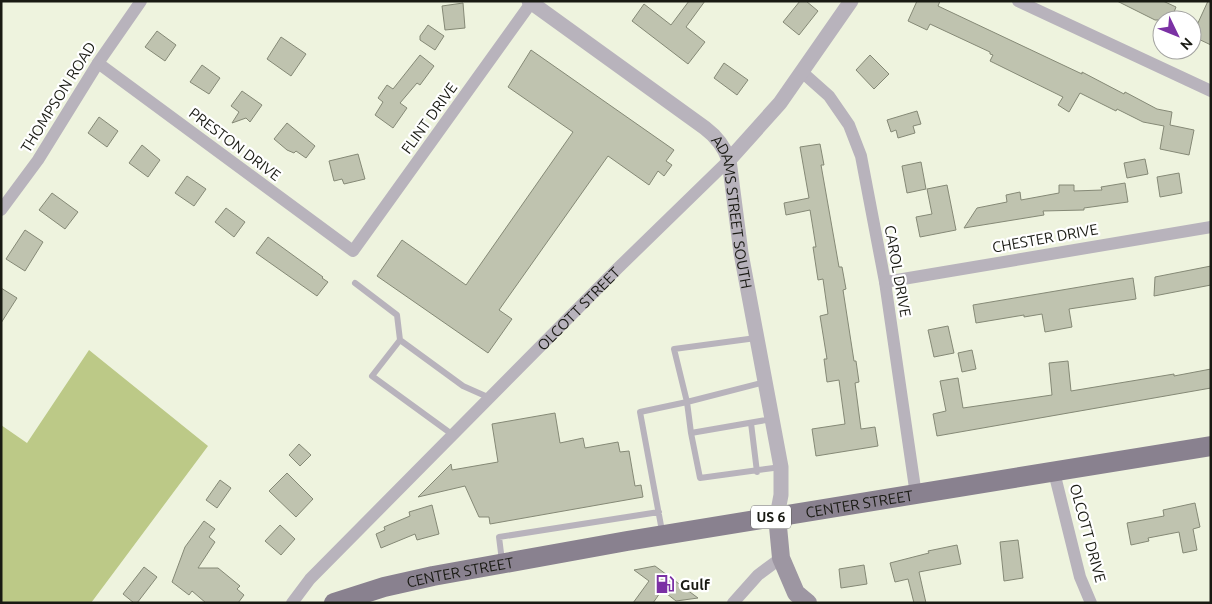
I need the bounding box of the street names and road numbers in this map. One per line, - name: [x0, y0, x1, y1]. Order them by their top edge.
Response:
- street label: THOMPSON ROAD: [17, 39, 99, 155]
- street label: FLINT DRIVE: [398, 79, 460, 157]
- street label: PRESTON DRIVE: [186, 104, 284, 184]
- street label: ADAMS STREET SOUTH: [709, 131, 756, 290]
- street label: CHESTER DRIVE: [991, 220, 1099, 256]
- street label: CAROL DRIVE: [882, 224, 914, 318]
- street label: OLCOTT STREET: [533, 263, 623, 354]
- street label: OLCOTT DRIVE: [1067, 482, 1109, 584]
- street label: CENTER STREET: [804, 486, 915, 520]
- road number: US 6: [751, 506, 791, 528]
- street label: CENTER STREET: [405, 553, 515, 590]

